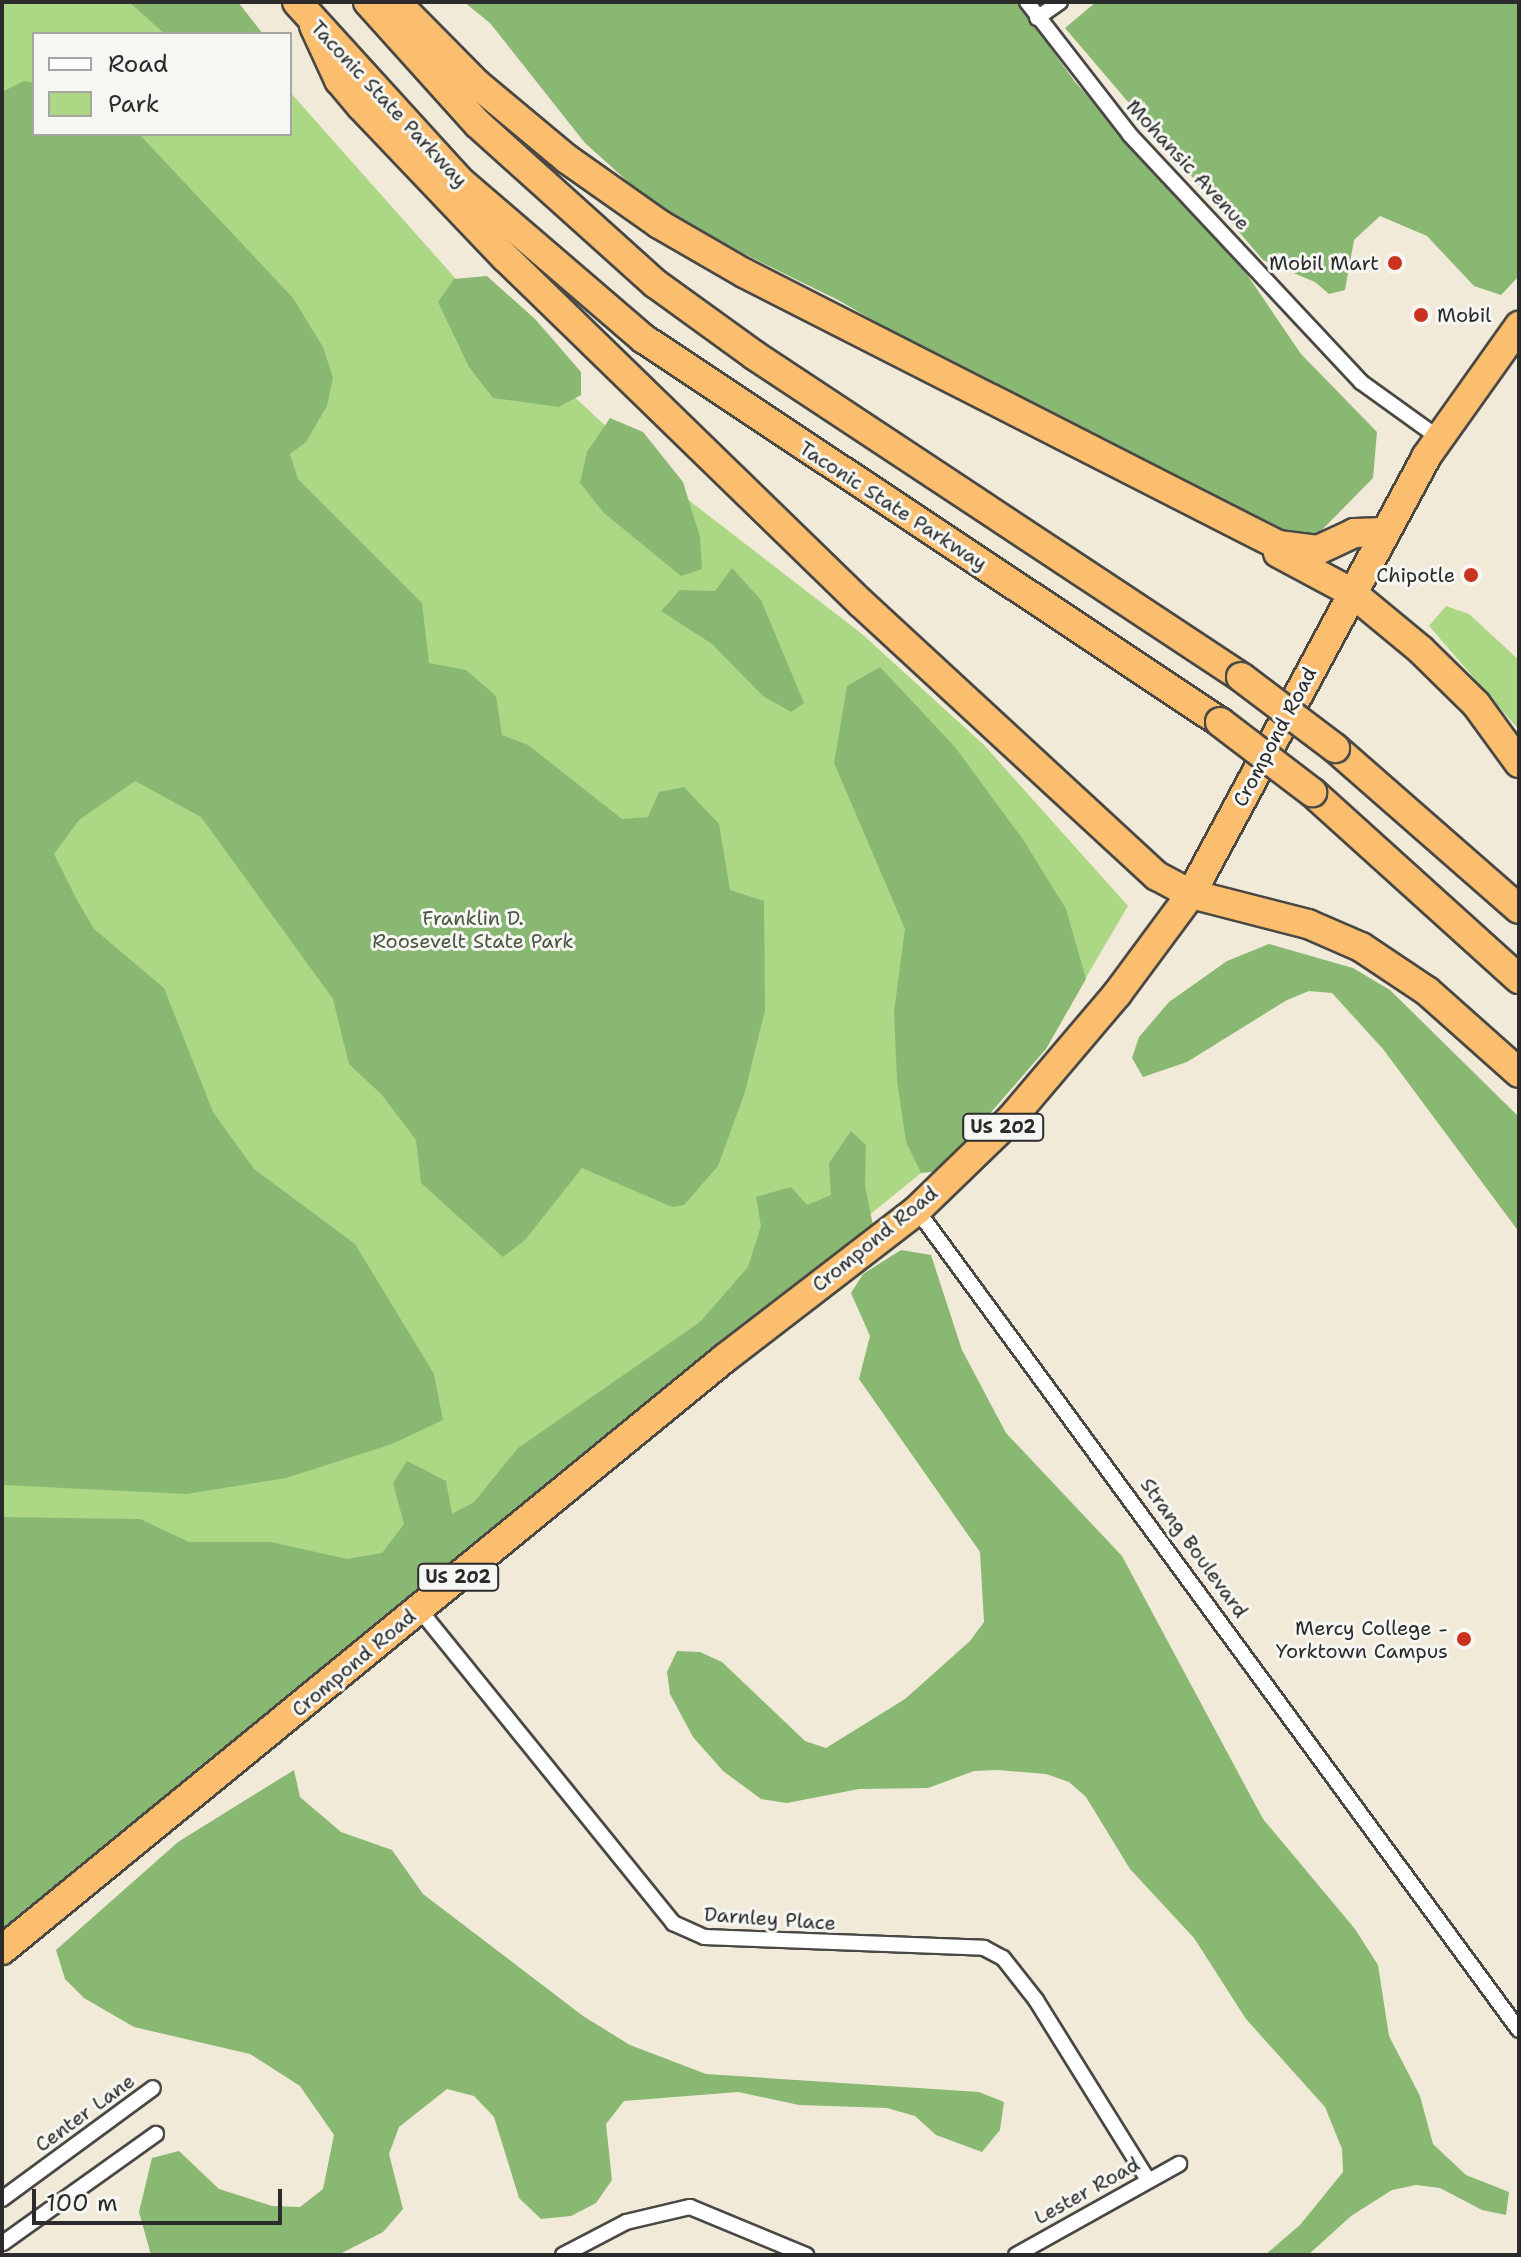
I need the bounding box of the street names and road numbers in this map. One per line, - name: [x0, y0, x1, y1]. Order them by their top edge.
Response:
- street label: Taconic State Parkway: [305, 16, 473, 192]
- street label: Mohansic Avenue: [1121, 95, 1255, 235]
- street label: Taconic State Parkway: [794, 436, 992, 576]
- street label: Crompond Road: [1228, 663, 1322, 811]
- road number: US 202: [961, 1113, 1045, 1141]
- street label: Crompond Road: [807, 1181, 943, 1297]
- street label: Strang Boulevard: [1135, 1473, 1253, 1623]
- road number: US 202: [416, 1563, 500, 1591]
- street label: Crompond Road: [287, 1604, 421, 1722]
- street label: Darnley Place: [703, 1902, 837, 1936]
- street label: Center Lane: [31, 2069, 139, 2157]
- street label: Lester Road: [1030, 2152, 1144, 2230]

